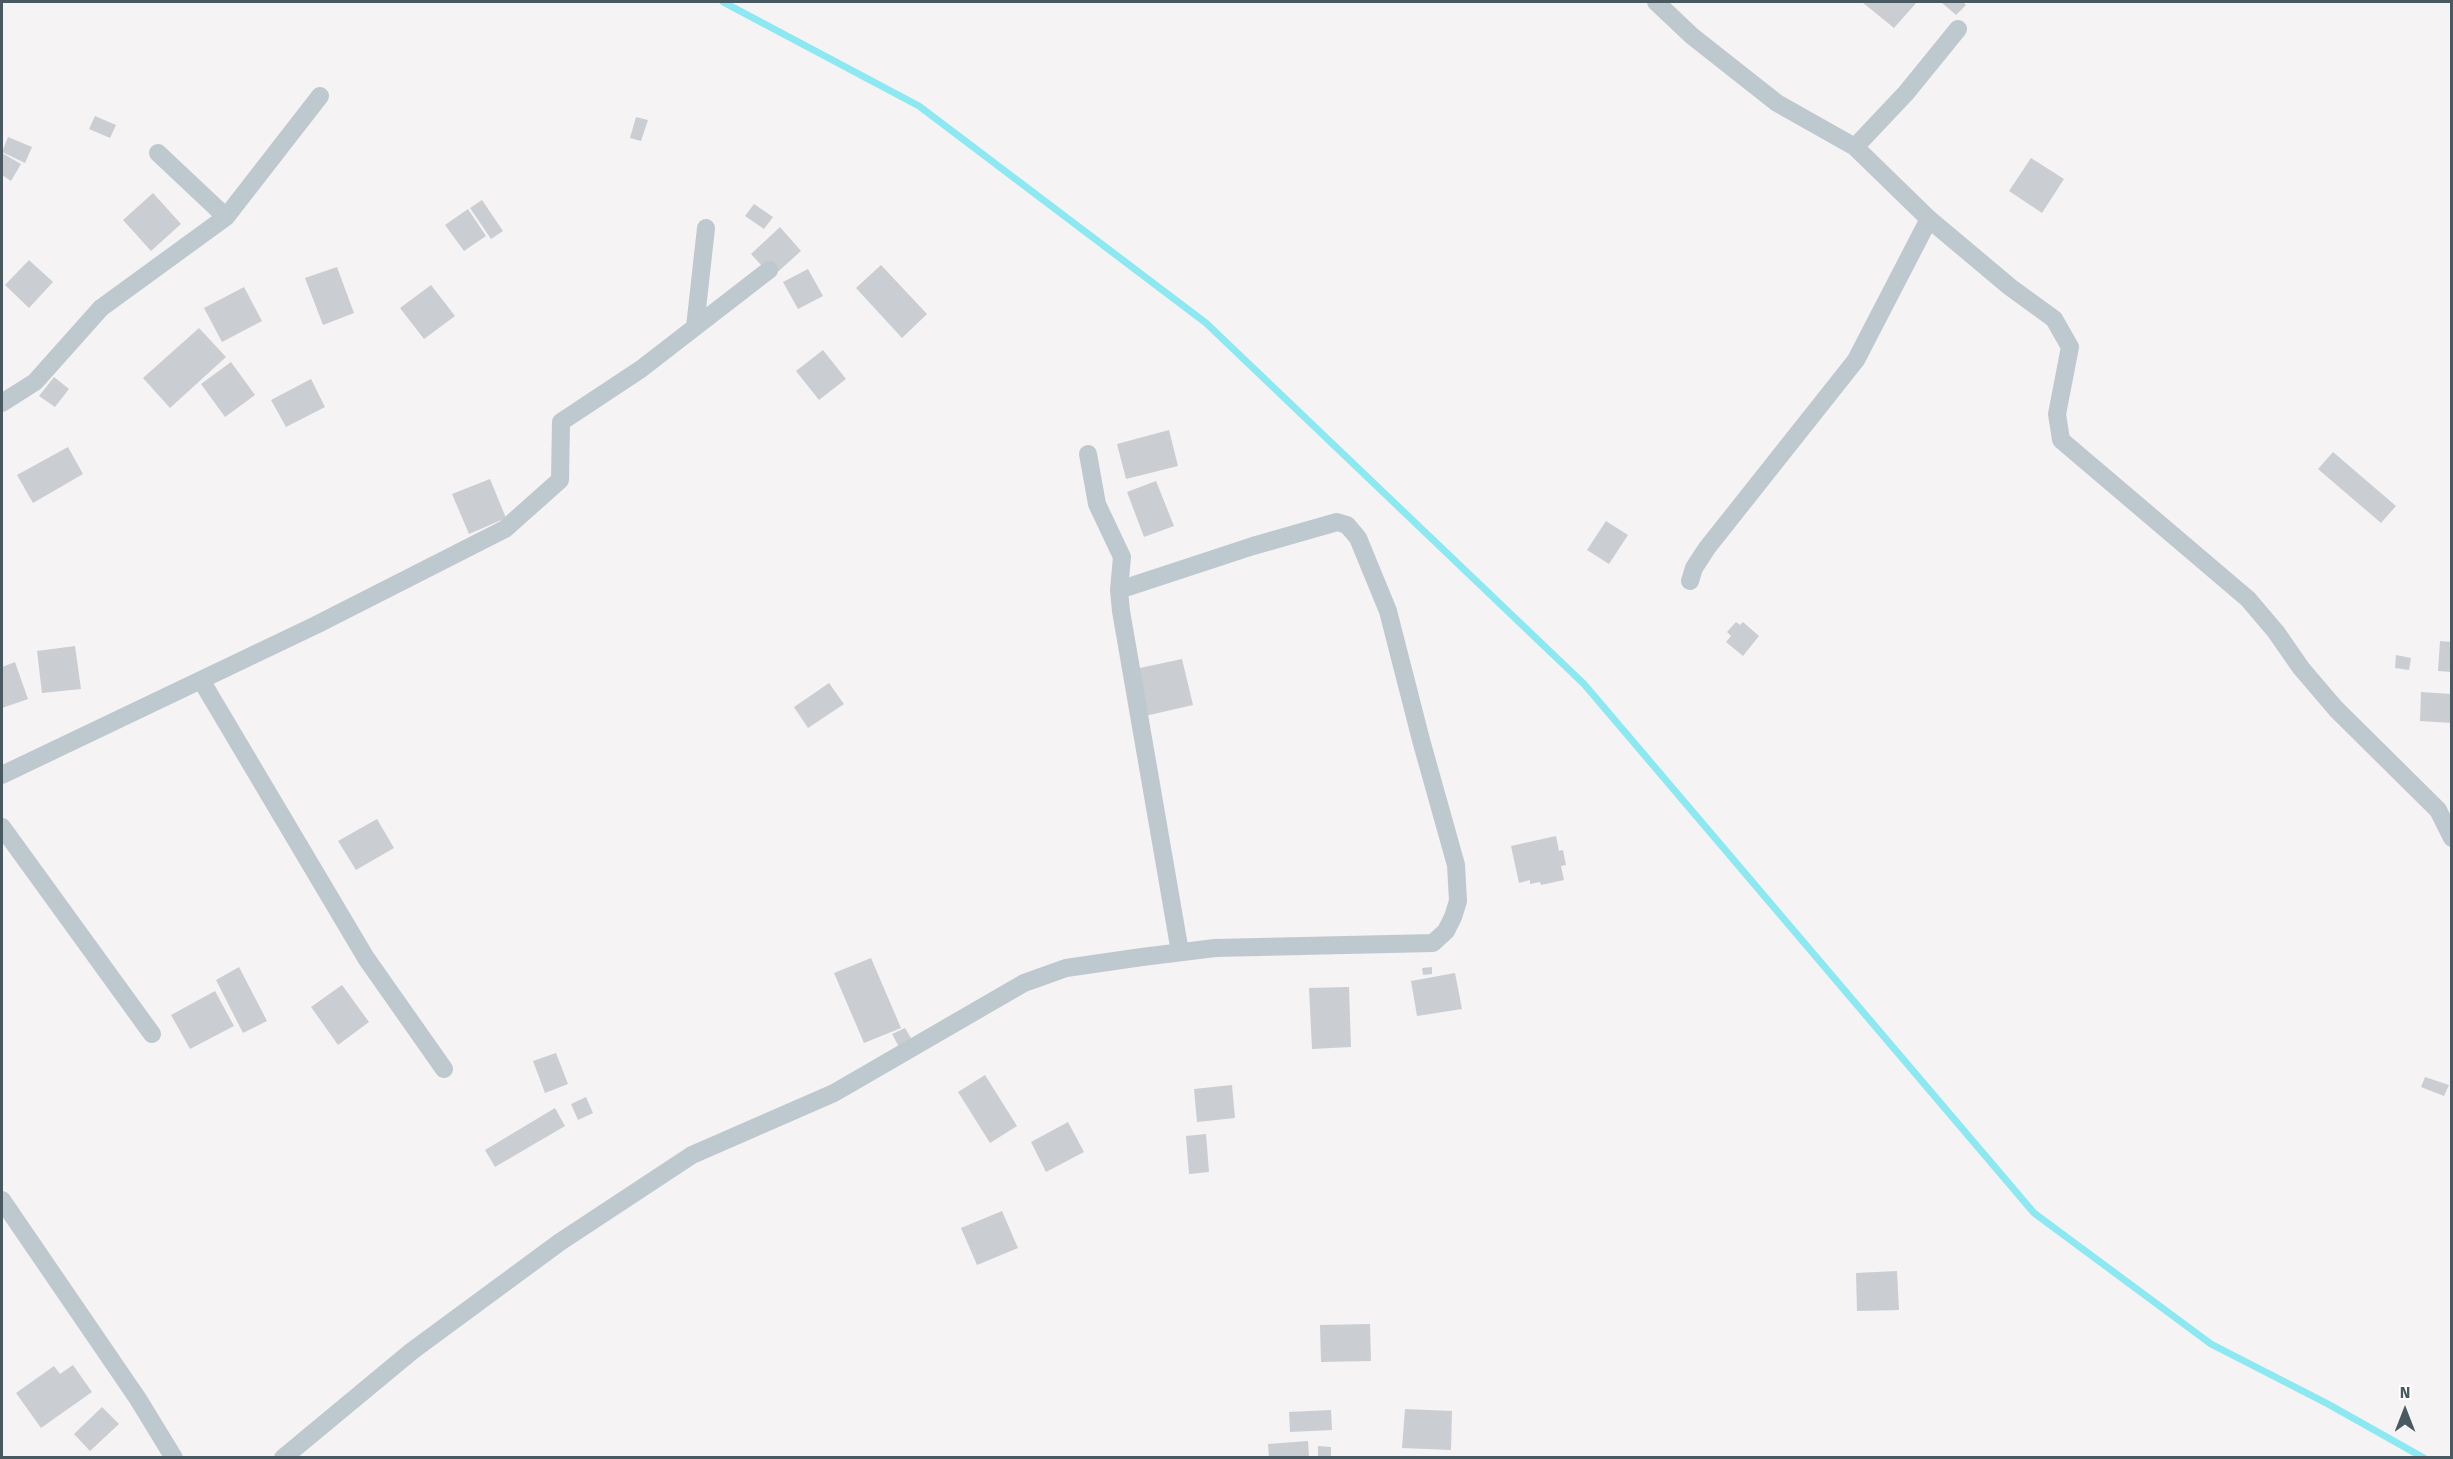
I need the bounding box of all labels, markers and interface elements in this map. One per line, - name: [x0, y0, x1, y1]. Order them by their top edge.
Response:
- north arrow: [2375, 1381, 2435, 1441]
- text: N: [2400, 1383, 2410, 1402]

